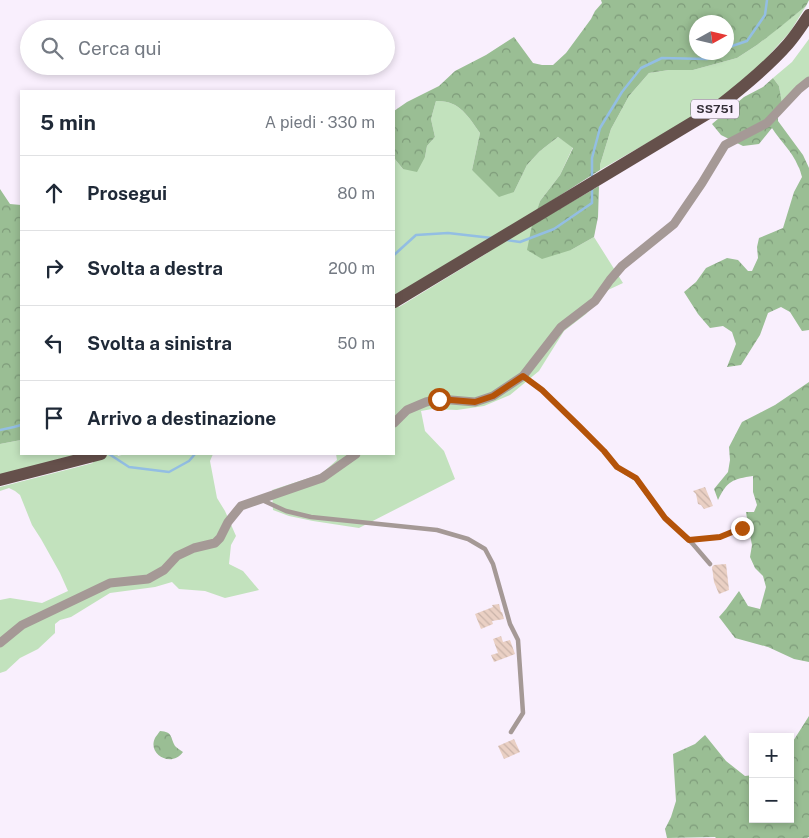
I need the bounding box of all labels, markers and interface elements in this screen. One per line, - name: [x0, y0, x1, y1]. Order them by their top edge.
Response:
- north arrow: [689, 15, 734, 60]
- search box: [20, 20, 395, 75]
- icon: search: [38, 34, 66, 62]
- text: Cerca qui: [78, 37, 161, 59]
- road number: SS751: [691, 100, 739, 118]
- text: 5 min: [40, 110, 96, 135]
- text: A piedi · 330 m: [265, 113, 375, 132]
- icon: ahead: [40, 179, 68, 207]
- text: Prosegui: [87, 182, 167, 204]
- text: 80 m: [337, 184, 375, 203]
- icon: right: [40, 254, 68, 282]
- text: Svolta a destra: [87, 257, 223, 279]
- text: 200 m: [328, 259, 375, 278]
- icon: left: [40, 329, 68, 357]
- text: Svolta a sinistra: [87, 332, 232, 354]
- text: 50 m: [337, 334, 375, 353]
- route start: [428, 388, 451, 411]
- icon: arrive: [40, 404, 68, 432]
- text: Arrivo a destinazione: [87, 407, 276, 429]
- route end: [731, 517, 754, 540]
- map controls: [749, 733, 794, 823]
- button: +: [749, 733, 794, 778]
- button: −: [749, 778, 794, 823]

